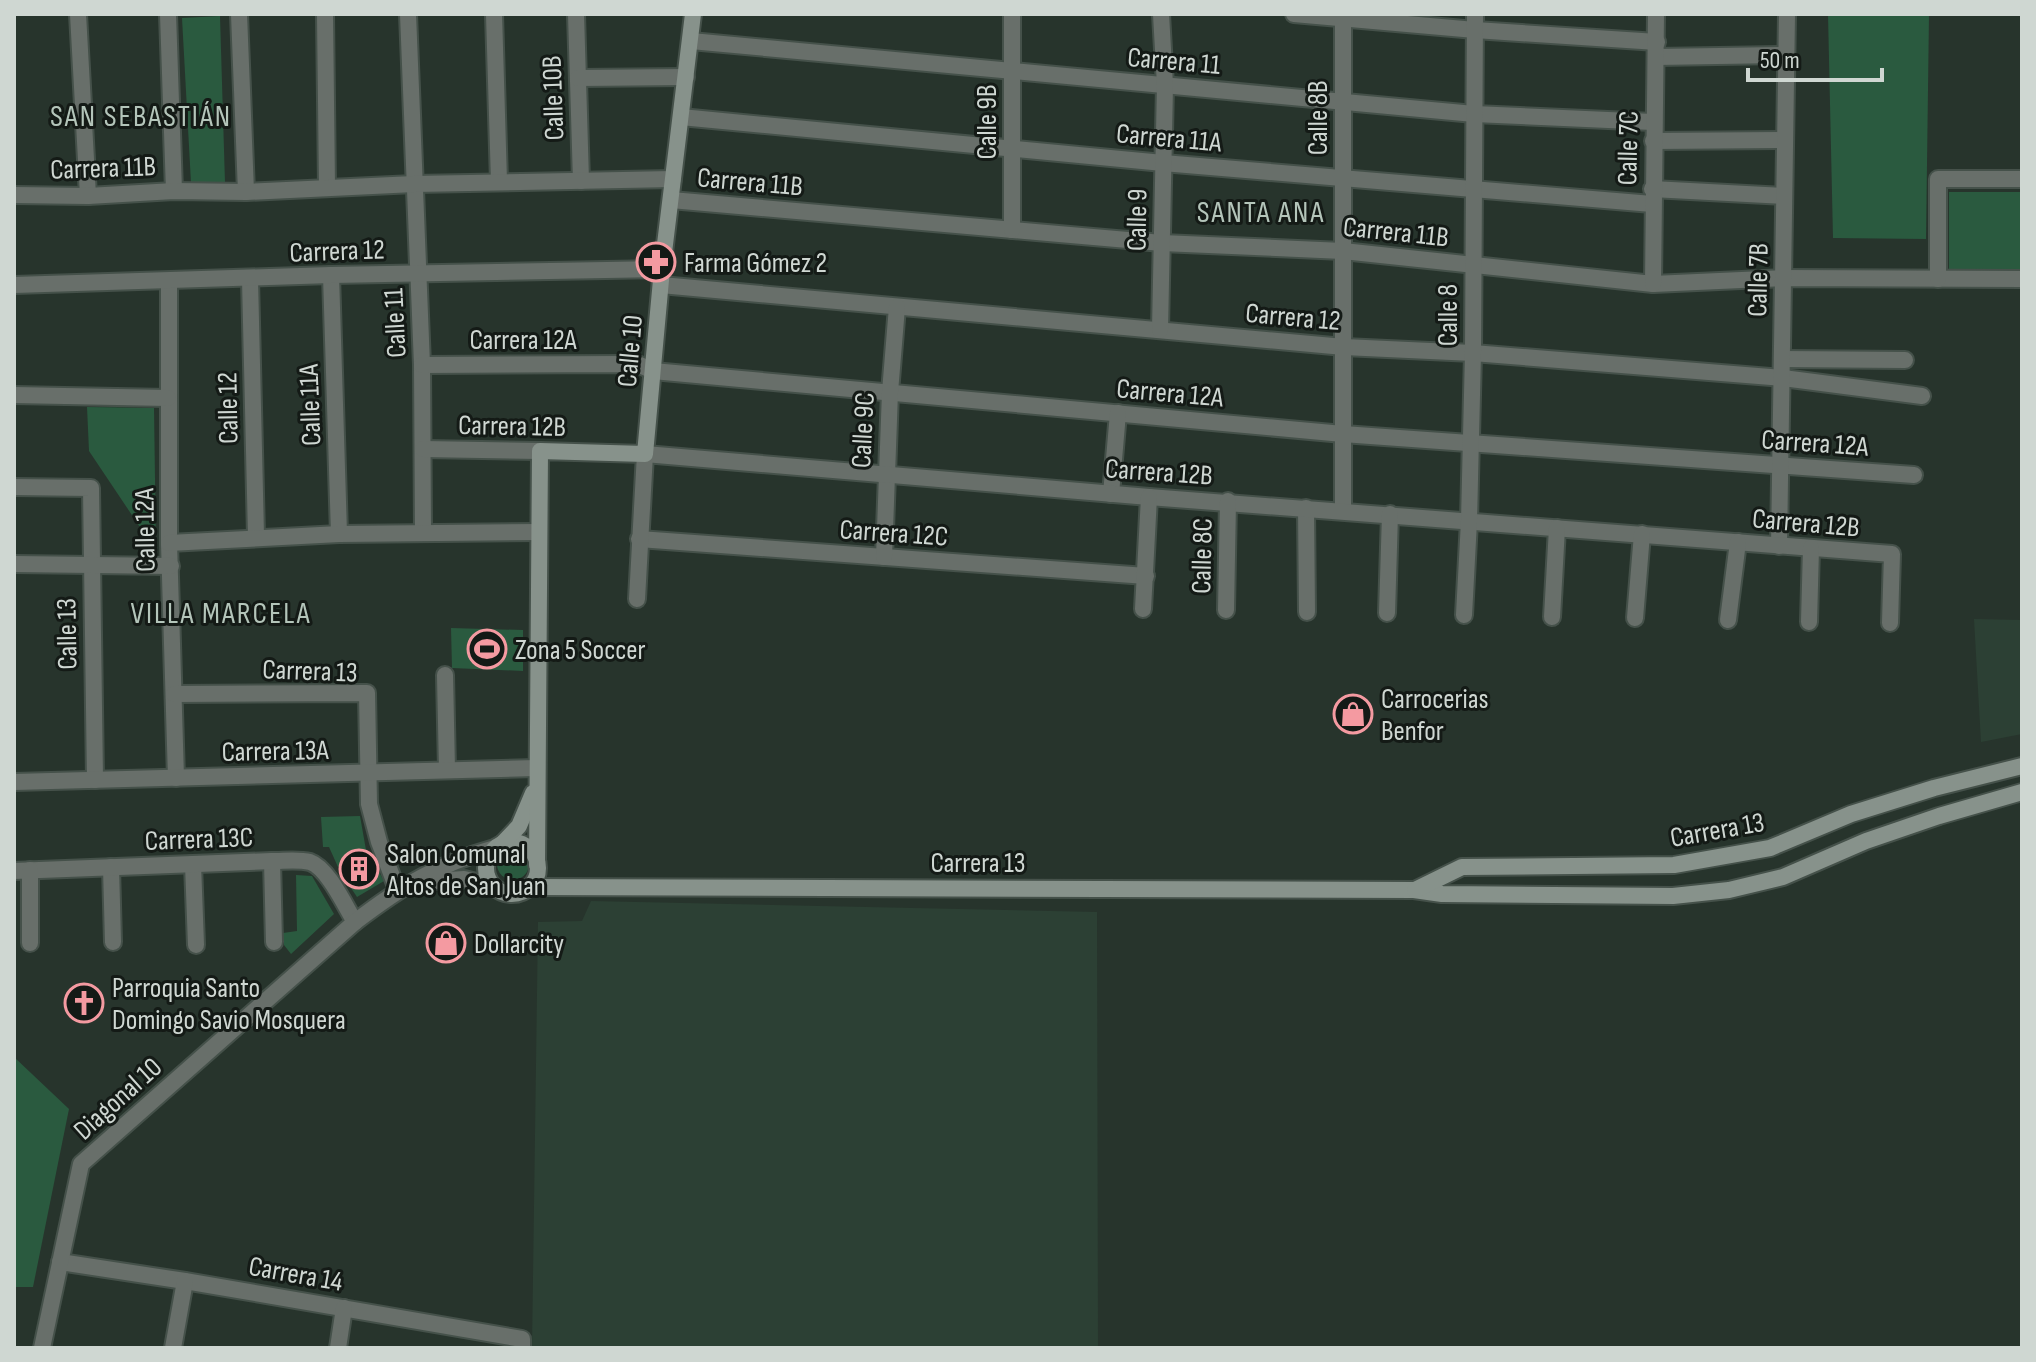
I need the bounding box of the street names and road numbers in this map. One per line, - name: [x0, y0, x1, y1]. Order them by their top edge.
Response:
- street label: Carrera 11: [1126, 41, 1222, 82]
- street label: Calle 10B: [536, 55, 571, 141]
- street label: Calle 8B: [1302, 81, 1335, 155]
- street label: Calle 9B: [971, 85, 1004, 159]
- street label: Calle 7C: [1611, 110, 1646, 186]
- street label: Carrera 11A: [1115, 117, 1224, 160]
- street label: Carrera 11B: [50, 150, 157, 187]
- street label: Carrera 11B: [696, 161, 804, 204]
- street label: Calle 9: [1120, 189, 1155, 252]
- street label: Carrera 11B: [1341, 211, 1450, 254]
- street label: Carrera 12: [289, 233, 385, 270]
- street label: Calle 7B: [1741, 243, 1776, 317]
- street label: Calle 8: [1432, 284, 1465, 346]
- street label: Calle 11: [377, 287, 414, 359]
- street label: Carrera 12: [1244, 297, 1342, 338]
- street label: Calle 10: [611, 314, 650, 389]
- street label: Carrera 12A: [469, 324, 578, 357]
- street label: Calle 11A: [293, 362, 328, 446]
- street label: Calle 12: [211, 372, 246, 444]
- street label: Carrera 12A: [1115, 372, 1226, 415]
- street label: Calle 9C: [845, 391, 882, 469]
- street label: Carrera 12B: [458, 409, 566, 444]
- street label: Carrera 12A: [1760, 423, 1871, 464]
- street label: Carrera 12B: [1104, 452, 1214, 493]
- street label: Calle 12A: [128, 487, 163, 572]
- street label: Carrera 12B: [1751, 502, 1861, 545]
- street label: Carrera 12C: [838, 513, 949, 554]
- street label: Calle 8C: [1185, 518, 1220, 594]
- street label: Calle 13: [50, 598, 85, 670]
- street label: Carrera 13: [262, 653, 358, 690]
- street label: Carrera 13A: [221, 734, 330, 769]
- street label: Carrera 13: [1668, 806, 1767, 855]
- street label: Carrera 13C: [144, 821, 254, 858]
- street label: Carrera 13: [930, 847, 1026, 880]
- street label: Diagonal 10: [67, 1051, 169, 1147]
- street label: Carrera 14: [246, 1250, 346, 1299]

